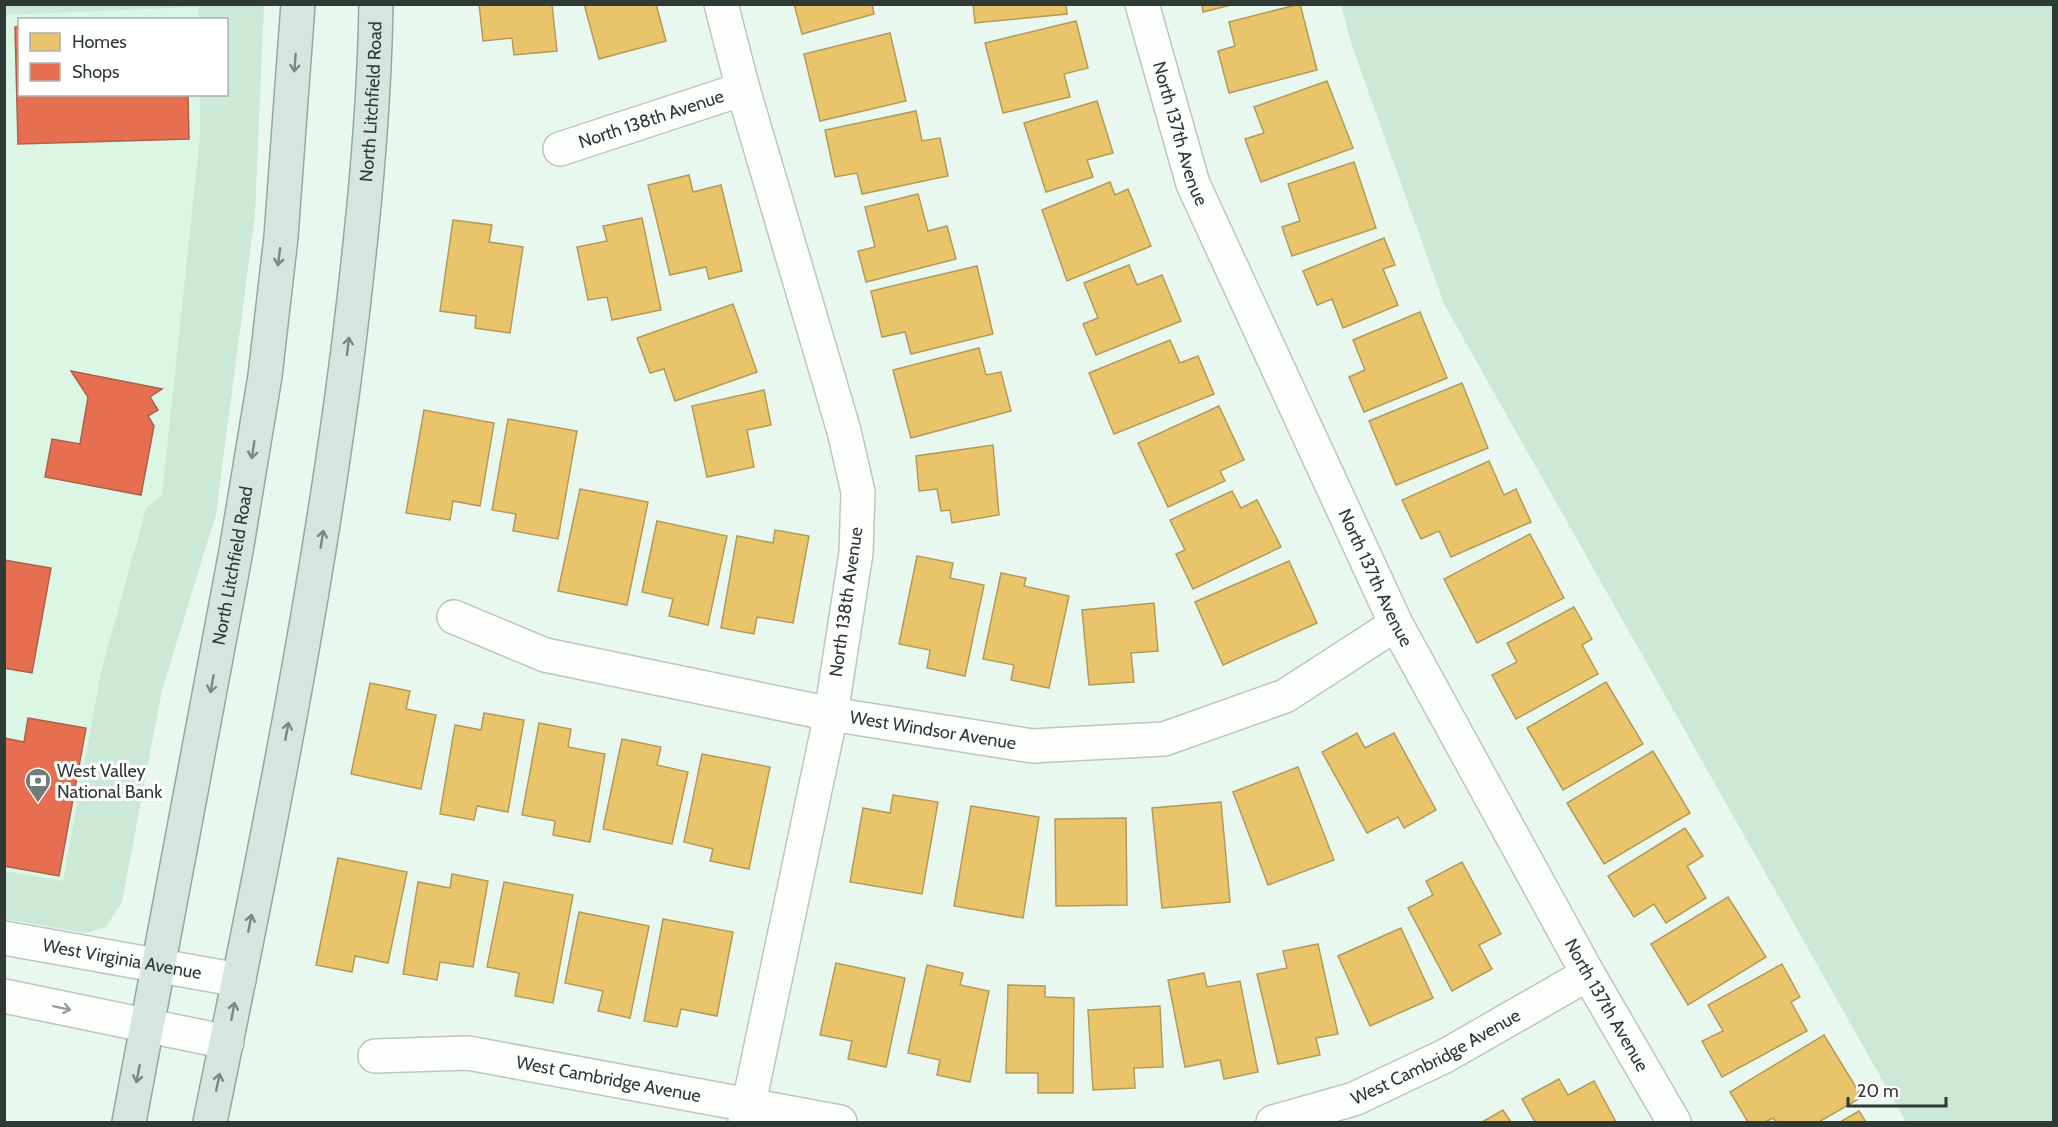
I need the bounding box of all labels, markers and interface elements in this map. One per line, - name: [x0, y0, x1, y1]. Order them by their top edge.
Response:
- legend: [18, 18, 228, 96]
- street label: North Litchfield Road: [355, 21, 387, 183]
- text: Homes: [72, 31, 127, 53]
- one-way arrow: [289, 52, 300, 72]
- street label: North 137th Avenue: [1148, 59, 1213, 209]
- text: Shops: [72, 61, 120, 83]
- street label: North 138th Avenue: [576, 85, 727, 153]
- one-way arrow: [273, 247, 284, 267]
- one-way arrow: [343, 337, 354, 357]
- one-way arrow: [247, 440, 258, 460]
- street label: North Litchfield Road: [208, 485, 258, 647]
- street label: North 137th Avenue: [1333, 505, 1417, 650]
- street label: North 138th Avenue: [825, 526, 867, 678]
- one-way arrow: [317, 530, 328, 550]
- one-way arrow: [206, 673, 217, 693]
- street label: West Windsor Avenue: [848, 706, 1018, 754]
- one-way arrow: [282, 722, 293, 741]
- place label: West Valley National Bank: [57, 760, 163, 803]
- bank icon: West Valley National Bank: [23, 766, 53, 804]
- one-way arrow: [245, 913, 256, 933]
- street label: West Virginia Avenue: [41, 934, 203, 984]
- street label: North 137th Avenue: [1560, 935, 1653, 1075]
- one-way arrow: [228, 1002, 239, 1021]
- one-way arrow: [52, 1003, 71, 1014]
- street label: West Cambridge Avenue: [1348, 1004, 1524, 1110]
- street label: West Cambridge Avenue: [514, 1051, 703, 1107]
- one-way arrow: [132, 1064, 143, 1083]
- scale bar: [1848, 1070, 1946, 1108]
- one-way arrow: [213, 1073, 225, 1092]
- text: 20 m: [1857, 1080, 1899, 1102]

